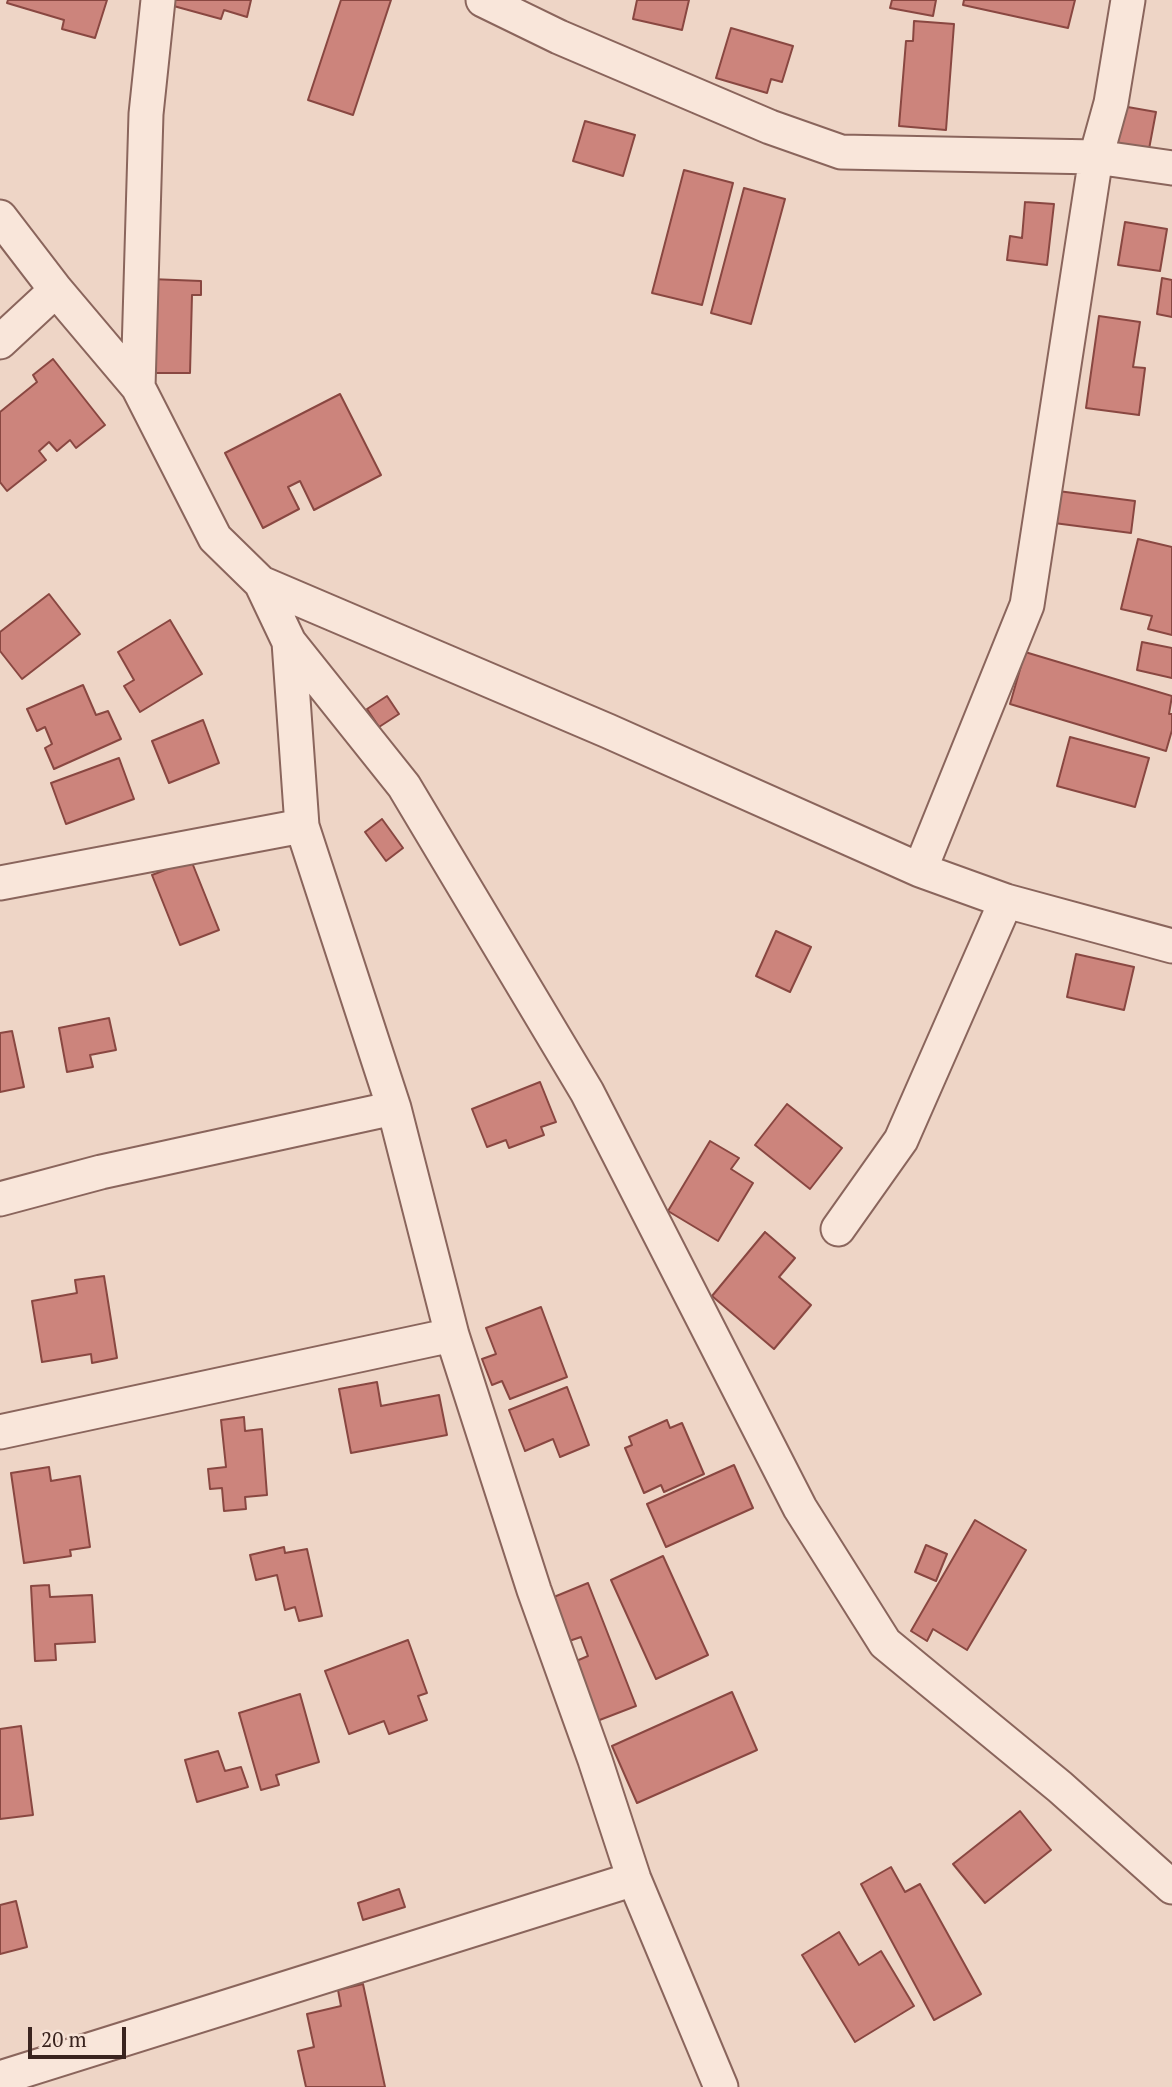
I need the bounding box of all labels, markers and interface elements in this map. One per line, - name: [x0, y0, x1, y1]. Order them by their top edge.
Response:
- scale bar: [32, 2014, 130, 2058]
- text: 20 m: [41, 2025, 87, 2053]

